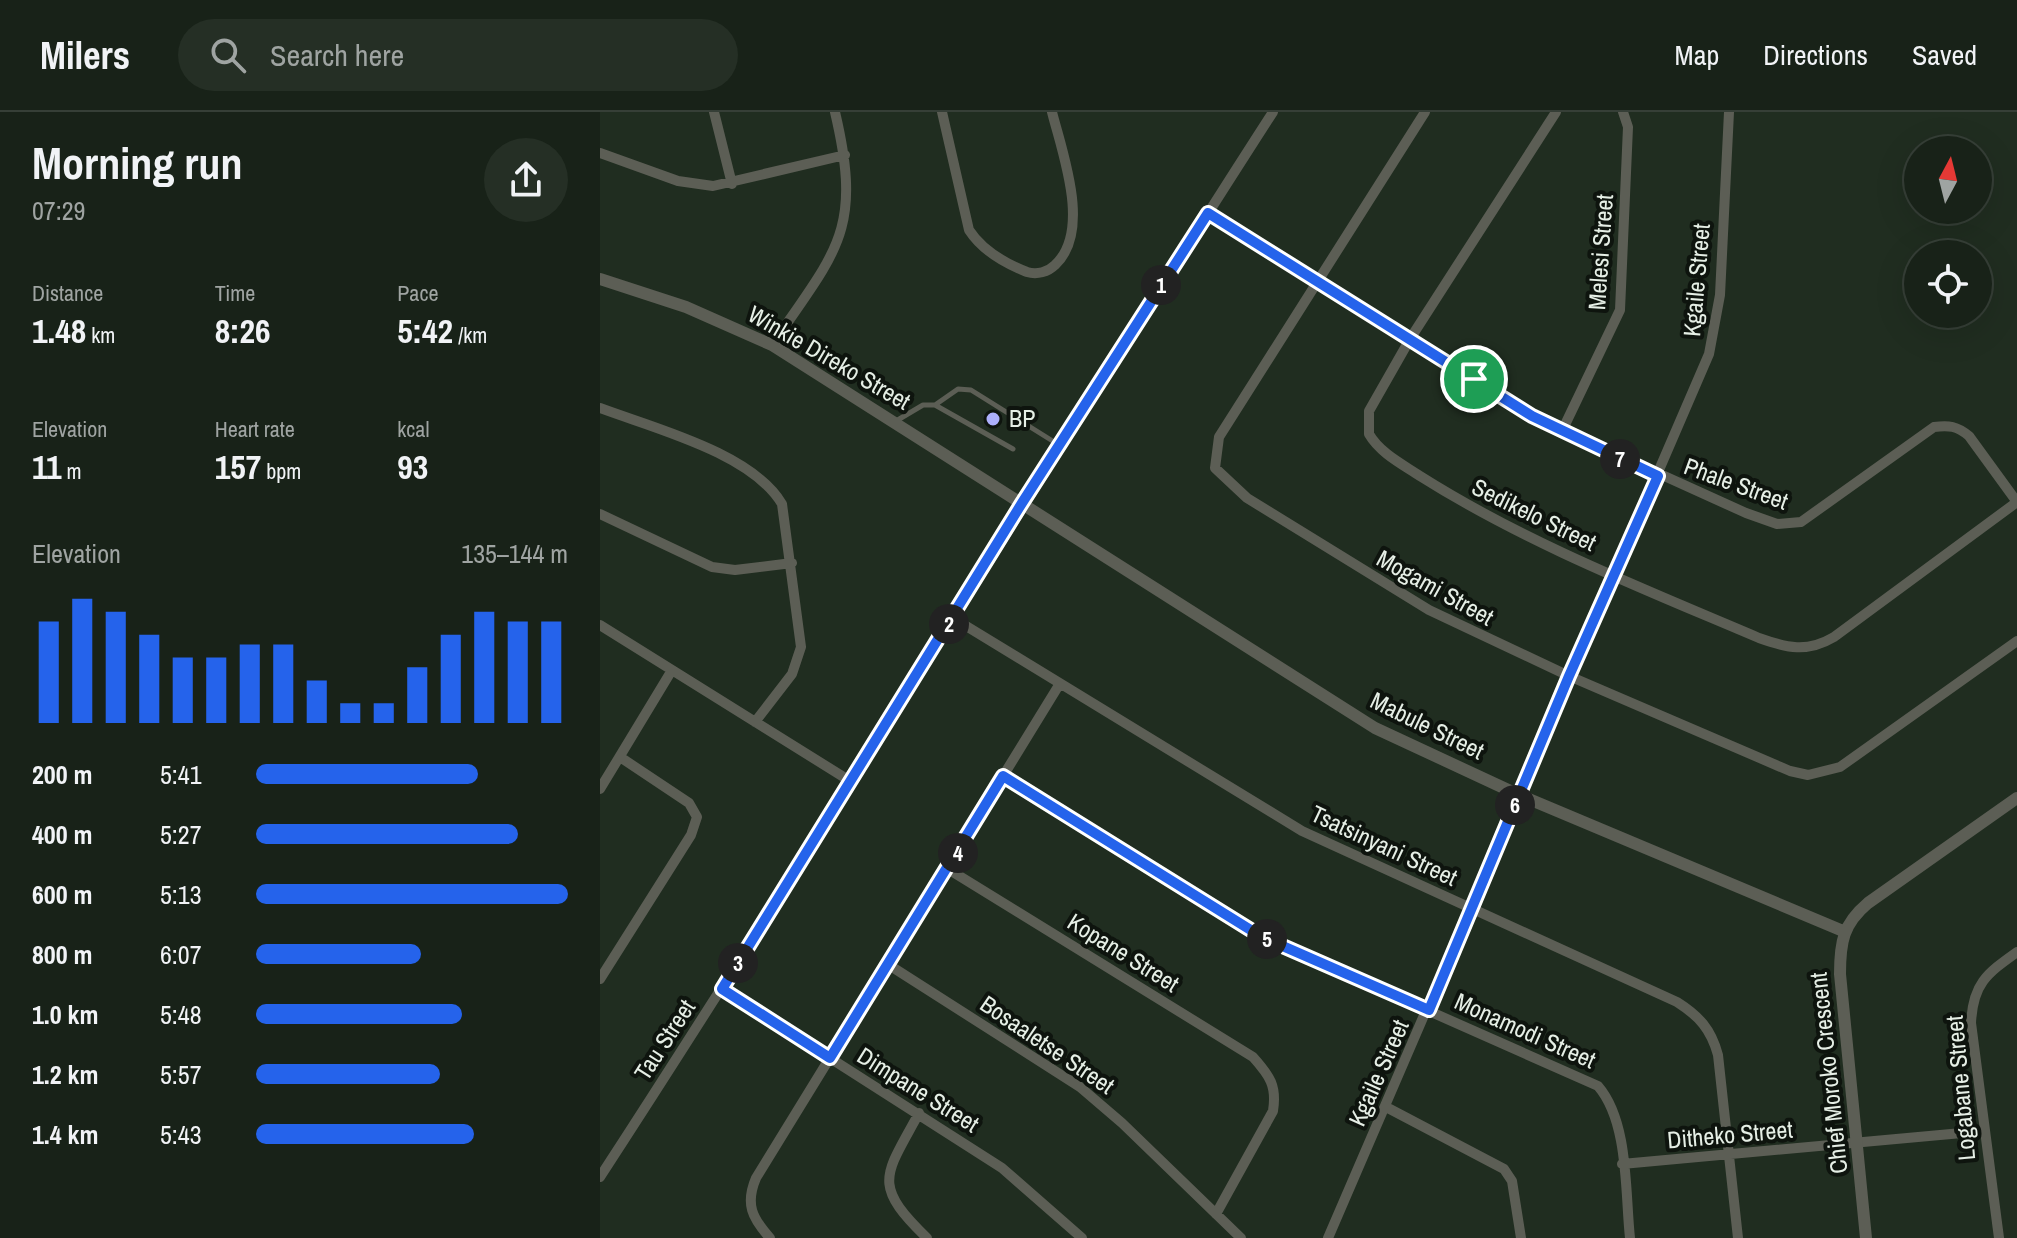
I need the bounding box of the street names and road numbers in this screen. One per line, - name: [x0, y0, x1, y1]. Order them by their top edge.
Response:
- street label: Melesi Street: [1580, 192, 1620, 311]
- street label: Kgaile Street: [1675, 222, 1717, 338]
- street label: Winkie Direko Street: [742, 298, 917, 417]
- street label: Phale Street: [1680, 450, 1793, 517]
- street label: Sedikelo Street: [1467, 470, 1602, 558]
- street label: Mogami Street: [1371, 542, 1500, 633]
- street label: Mabule Street: [1365, 684, 1490, 767]
- street label: Tsatsinyani Street: [1306, 797, 1463, 893]
- street label: Kopane Street: [1062, 905, 1186, 999]
- street label: Chief Moroko Crescent: [1801, 970, 1854, 1175]
- street label: Monamodi Street: [1450, 985, 1601, 1076]
- street label: Bosaaletse Street: [974, 987, 1121, 1101]
- street label: Tau Street: [626, 993, 702, 1086]
- street label: Kgaile Street: [1340, 1014, 1416, 1131]
- street label: Logabane Street: [1938, 1014, 1982, 1162]
- street label: Dimpane Street: [852, 1039, 986, 1140]
- street label: Ditheko Street: [1666, 1113, 1794, 1155]

